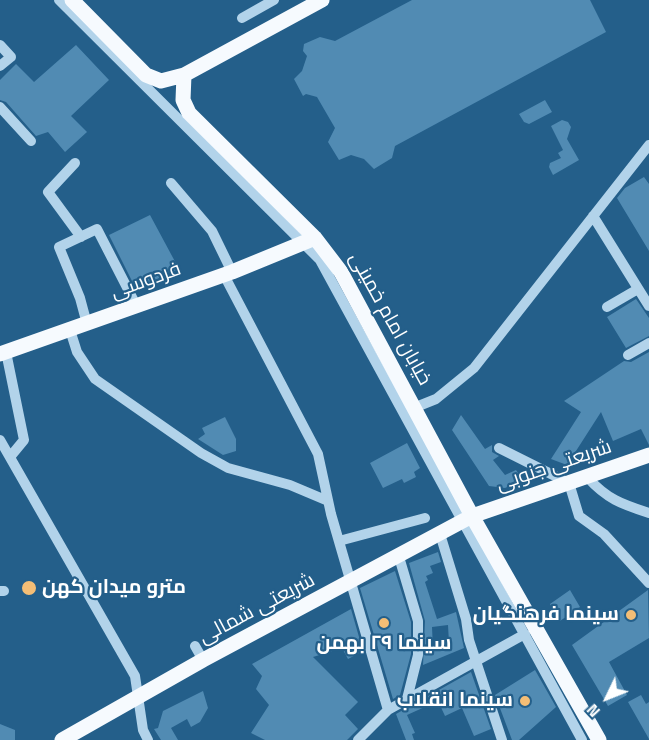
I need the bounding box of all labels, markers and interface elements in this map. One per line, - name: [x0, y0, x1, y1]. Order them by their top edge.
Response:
- street label: خیابان امام خمینی: [344, 248, 436, 390]
- street label: فردوسی: [108, 257, 184, 305]
- street label: شریعتی جنوبی: [493, 435, 615, 497]
- street label: شریعتی شمالی: [195, 568, 319, 650]
- place label: مترو میدان کهن: [42, 576, 186, 600]
- marker: مترو میدان کهن: [20, 579, 38, 597]
- place label: سینما فرهنگیان: [473, 603, 619, 627]
- marker: سینما فرهنگیان: [624, 608, 638, 622]
- marker: سینما ۲۹ بهمن: [377, 616, 391, 630]
- place label: سینما ۲۹ بهمن: [316, 632, 452, 656]
- north arrow: [577, 668, 637, 728]
- place label: سینما انقلاب: [397, 689, 513, 713]
- marker: سینما انقلاب: [518, 694, 532, 708]
- text: N: [582, 700, 605, 722]

